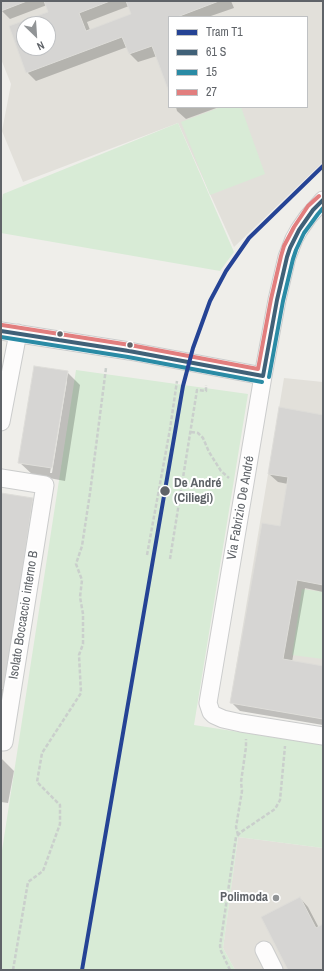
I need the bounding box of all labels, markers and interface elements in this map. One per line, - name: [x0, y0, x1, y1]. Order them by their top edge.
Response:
- north arrow: [16, 16, 56, 56]
- legend: [168, 16, 308, 108]
- text: Tram T1: [206, 24, 243, 40]
- text: N: [35, 38, 47, 54]
- text: 61 S: [206, 44, 226, 60]
- text: 15: [206, 64, 217, 80]
- text: 27: [206, 84, 217, 100]
- unlabelled marker: [55, 329, 65, 339]
- unlabelled marker: [125, 340, 135, 350]
- street label: Via Fabrizio De André: [224, 455, 258, 561]
- place label: De André (Ciliegi): [174, 476, 221, 507]
- marker: De André (Ciliegi): [158, 484, 172, 498]
- street label: Isolato Boccaccio interno B: [6, 550, 42, 680]
- place label: Polimoda: [220, 890, 268, 906]
- marker: Polimoda: [271, 893, 281, 903]

